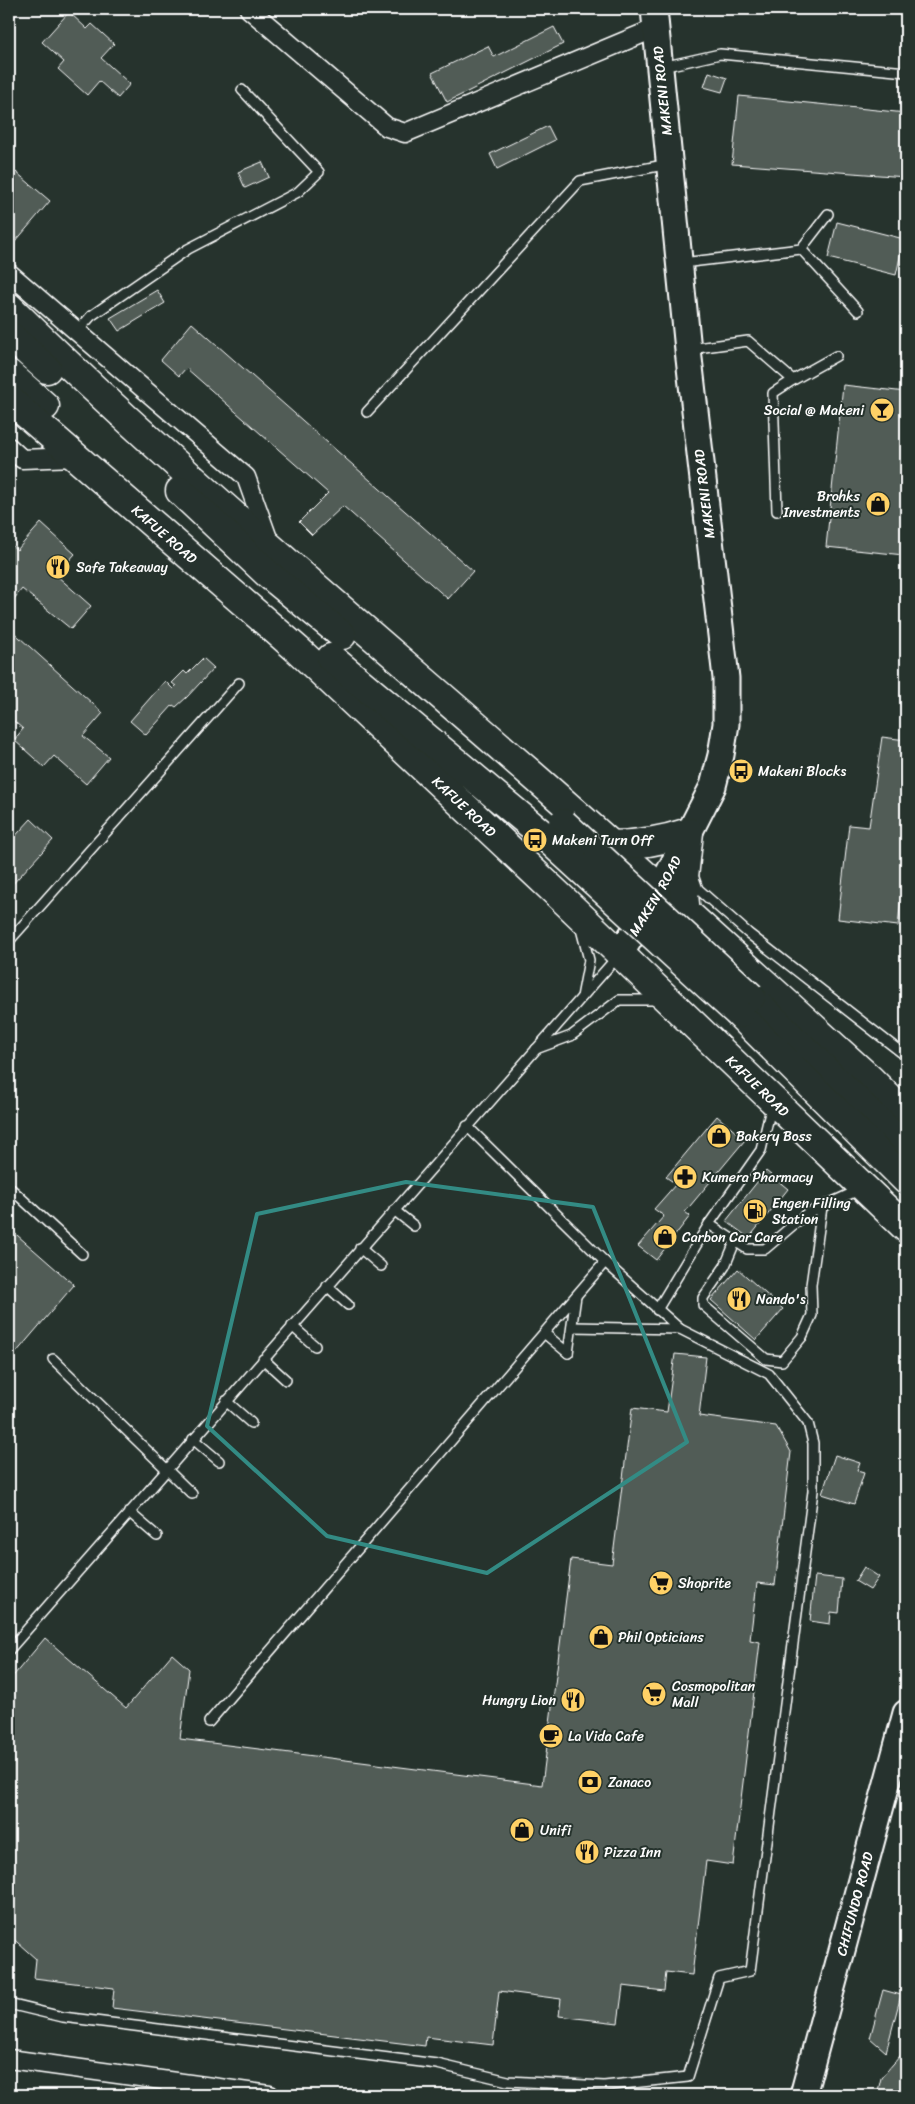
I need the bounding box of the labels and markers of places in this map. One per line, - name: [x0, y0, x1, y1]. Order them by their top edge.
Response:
- bar icon: Social @ Makeni: [869, 397, 895, 423]
- place label: Social @ Makeni: [764, 398, 865, 423]
- place label: Brohks Investments: [782, 484, 861, 525]
- shop icon: Brohks Investments: [865, 491, 891, 517]
- restaurant icon: Safe Takeaway: [45, 554, 71, 580]
- place label: Safe Takeaway: [76, 555, 168, 580]
- bus stop icon: Makeni Blocks: [728, 758, 754, 784]
- place label: Makeni Blocks: [758, 759, 846, 784]
- bus stop icon: Makeni Turn Off: [522, 827, 548, 853]
- place label: Makeni Turn Off: [552, 828, 655, 853]
- shop icon: Bakery Boss: [706, 1123, 732, 1149]
- place label: Bakery Boss: [736, 1124, 812, 1149]
- pharmacy icon: Kumera Pharmacy: [672, 1164, 698, 1190]
- place label: Kumera Pharmacy: [702, 1165, 814, 1190]
- place label: Engen Filling Station: [772, 1191, 851, 1232]
- fuel station icon: Engen Filling Station: [742, 1198, 768, 1224]
- shop icon: Carbon Car Care: [652, 1224, 678, 1250]
- place label: Carbon Car Care: [682, 1225, 783, 1250]
- restaurant icon: Nando's: [726, 1286, 752, 1312]
- place label: Nando's: [756, 1287, 806, 1312]
- supermarket icon: Shoprite: [648, 1570, 674, 1596]
- place label: Shoprite: [678, 1571, 731, 1596]
- shop icon: Phil Opticians: [588, 1624, 614, 1650]
- place label: Phil Opticians: [618, 1625, 704, 1650]
- place label: Cosmopolitan Mall: [672, 1674, 755, 1715]
- supermarket icon: Cosmopolitan Mall: [641, 1681, 667, 1707]
- restaurant icon: Hungry Lion: [560, 1687, 586, 1713]
- place label: Hungry Lion: [482, 1688, 556, 1713]
- cafe icon: La Vida Cafe: [538, 1723, 564, 1749]
- place label: La Vida Cafe: [568, 1724, 644, 1749]
- bank icon: Zanaco: [577, 1769, 603, 1795]
- place label: Zanaco: [608, 1770, 651, 1795]
- shop icon: Unifi: [509, 1817, 535, 1843]
- place label: Unifi: [540, 1818, 572, 1843]
- restaurant icon: Pizza Inn: [574, 1839, 600, 1865]
- place label: Pizza Inn: [604, 1840, 661, 1865]

